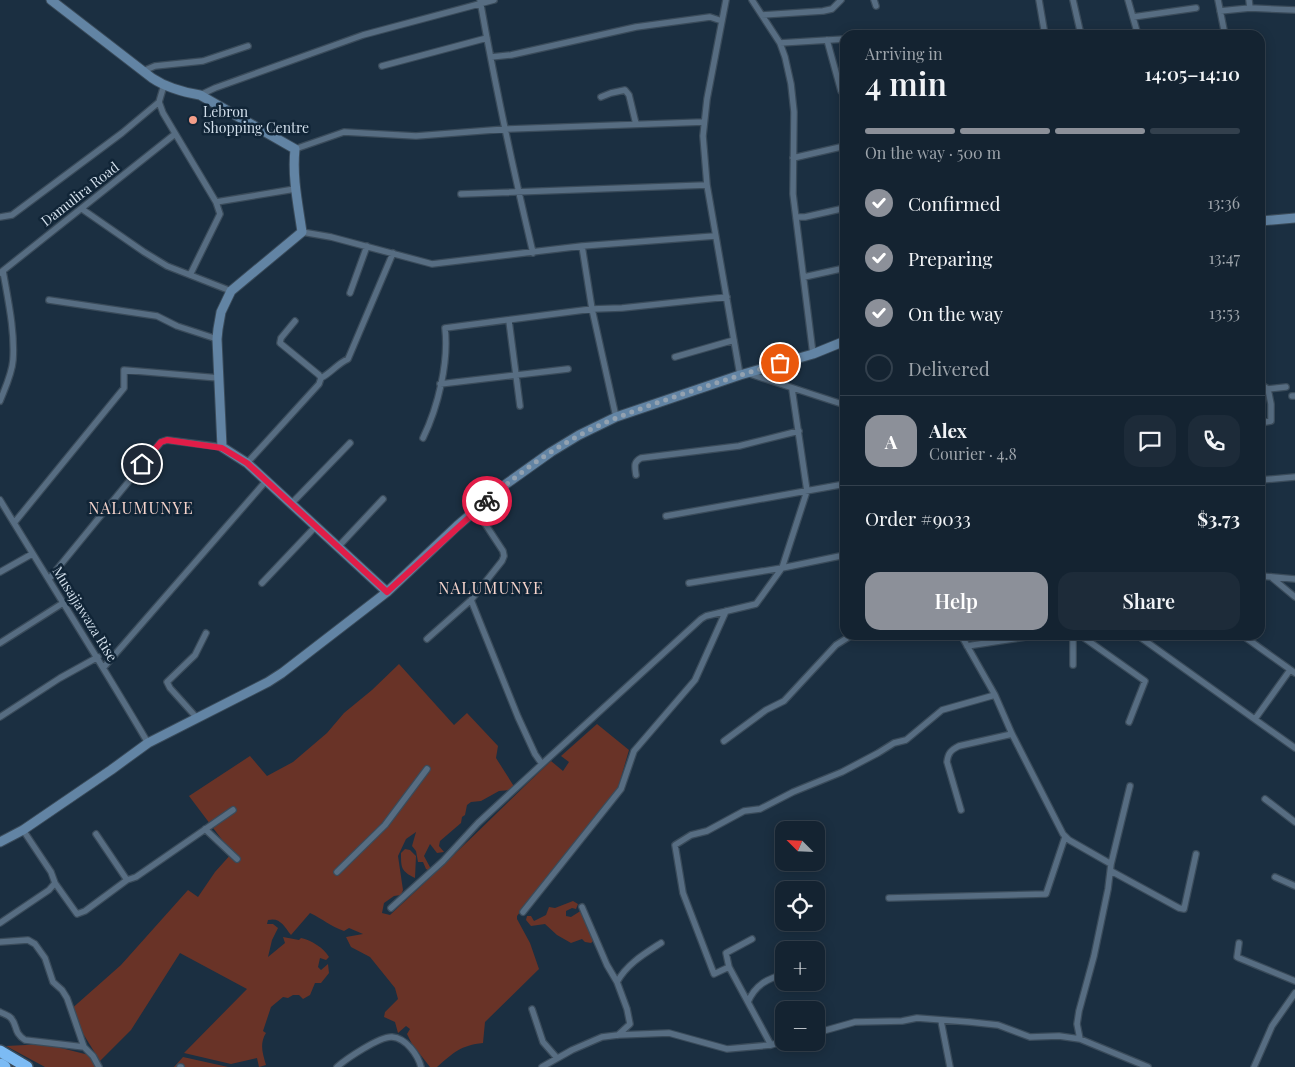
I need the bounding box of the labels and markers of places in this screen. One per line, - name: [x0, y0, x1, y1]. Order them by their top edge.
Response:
- place label: Lebron Shopping Centre: [203, 102, 309, 137]
- marker: Lebron Shopping Centre: [187, 114, 199, 126]
- pin: [759, 342, 801, 384]
- pin: [121, 443, 163, 485]

